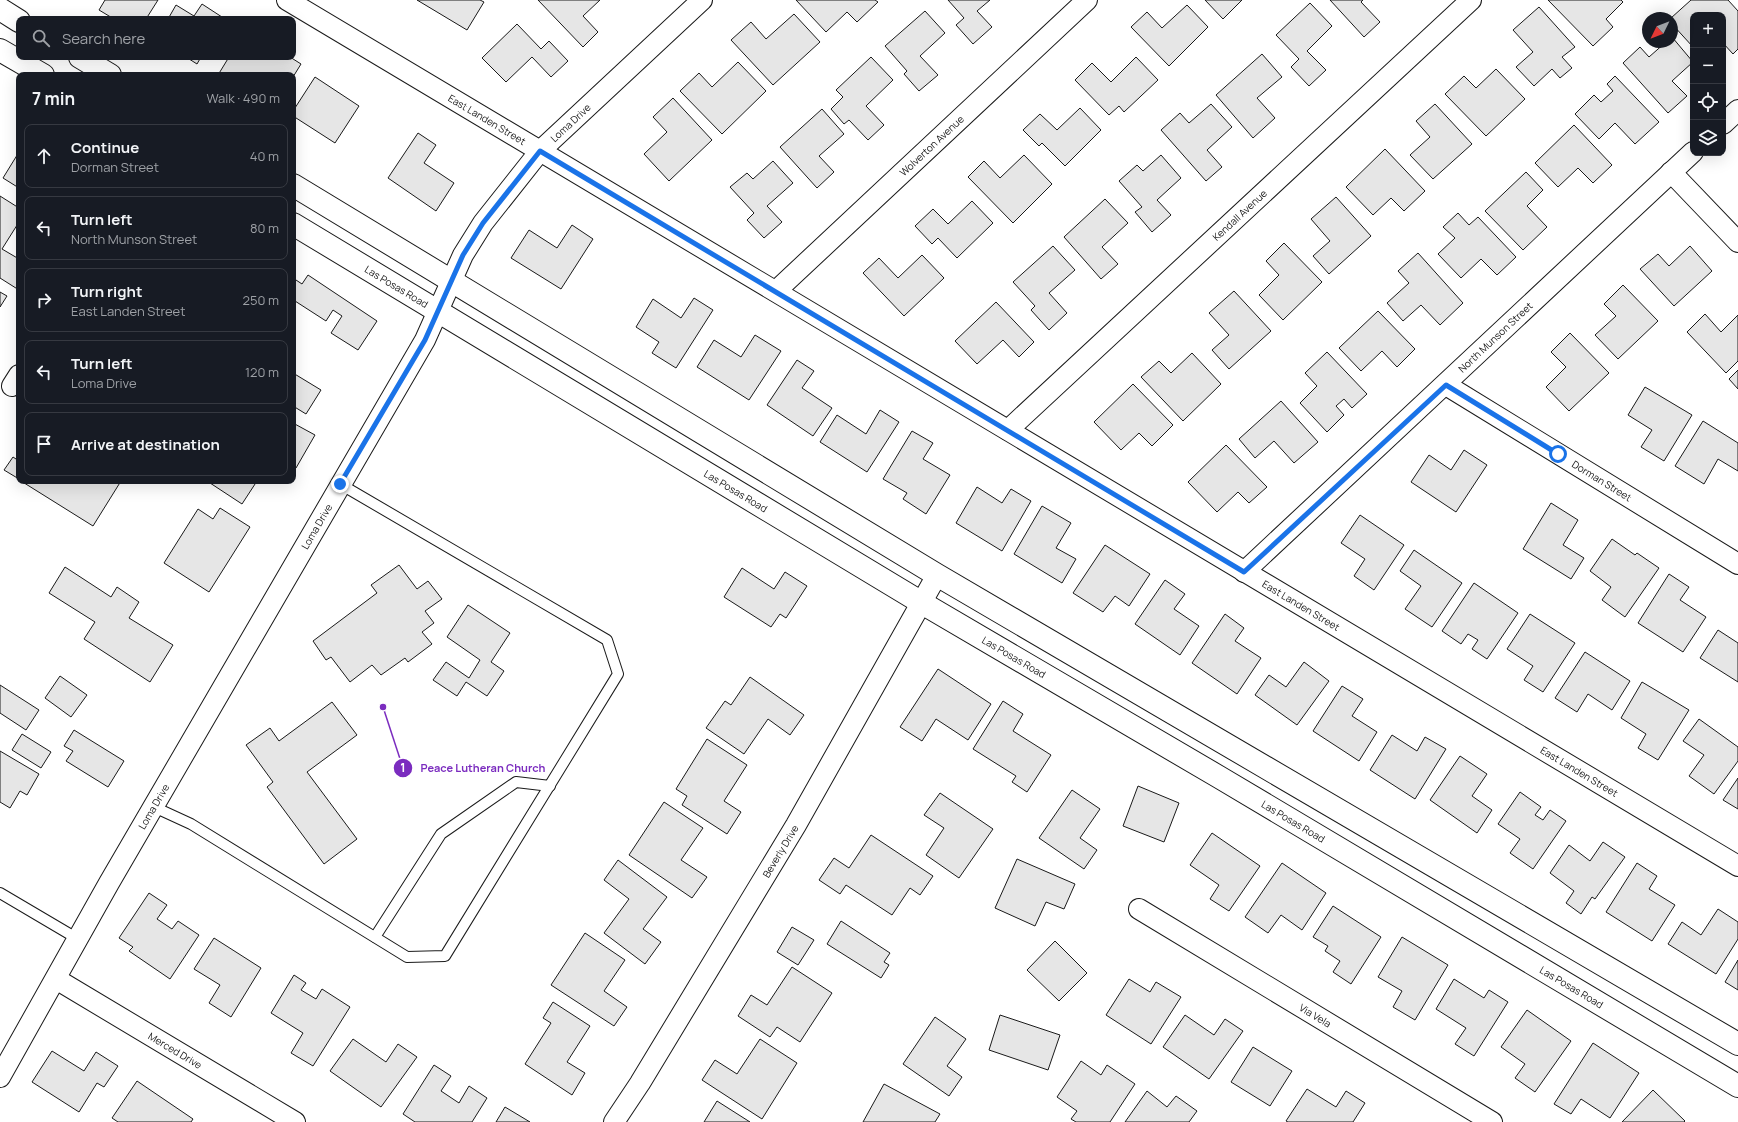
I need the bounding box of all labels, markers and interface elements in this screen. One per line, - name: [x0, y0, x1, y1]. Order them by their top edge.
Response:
- north arrow: [1642, 12, 1678, 48]
- map controls: [1690, 12, 1726, 156]
- button: +: [1690, 12, 1726, 48]
- search box: [16, 16, 296, 60]
- icon: search: [30, 27, 52, 49]
- text: Search here: [62, 28, 145, 49]
- button: −: [1690, 48, 1726, 84]
- button: locate: [1690, 84, 1726, 120]
- text: 7 min: [32, 87, 75, 110]
- text: Walk · 490 m: [206, 89, 280, 107]
- street label: East Landen Street: [446, 91, 529, 148]
- street label: Loma Drive: [547, 100, 594, 145]
- street label: Wolverton Avenue: [896, 112, 967, 179]
- button: layers: [1690, 120, 1726, 156]
- text: Continue: [71, 137, 139, 158]
- icon: ahead: [33, 145, 55, 167]
- text: 40 m: [250, 147, 279, 165]
- text: Dorman Street: [71, 158, 159, 176]
- street label: Kendall Avenue: [1209, 186, 1270, 244]
- text: Turn left: [71, 209, 133, 230]
- icon: left: [33, 217, 55, 239]
- text: 80 m: [250, 219, 279, 237]
- text: North Munson Street: [71, 230, 197, 248]
- street label: Las Posas Road: [362, 262, 431, 311]
- text: Turn right: [71, 281, 142, 302]
- icon: right: [33, 289, 55, 311]
- text: 250 m: [243, 291, 279, 309]
- street label: North Munson Street: [1455, 299, 1536, 375]
- text: East Landen Street: [71, 302, 185, 320]
- text: Turn left: [71, 353, 133, 374]
- icon: left: [33, 361, 55, 383]
- text: 120 m: [245, 363, 279, 381]
- text: Loma Drive: [71, 374, 137, 392]
- icon: arrive: [33, 433, 55, 455]
- text: Arrive at destination: [71, 434, 220, 455]
- route start: [1549, 445, 1567, 463]
- street label: Dorman Street: [1569, 457, 1635, 504]
- street label: Las Posas Road: [702, 466, 770, 515]
- route end: [331, 475, 349, 493]
- street label: Loma Drive: [298, 501, 335, 552]
- street label: East Landen Street: [1260, 577, 1343, 634]
- street label: Las Posas Road: [980, 633, 1049, 681]
- street label: East Landen Street: [1538, 743, 1621, 800]
- callout: Peace Lutheran Church: [393, 756, 554, 779]
- text: 1: [400, 759, 406, 776]
- text: Peace Lutheran Church: [421, 760, 546, 775]
- street label: Loma Drive: [135, 781, 172, 832]
- street label: Las Posas Road: [1259, 797, 1328, 846]
- street label: Beverly Drive: [759, 822, 802, 880]
- street label: Las Posas Road: [1537, 963, 1606, 1011]
- street label: Via Vela: [1297, 1000, 1334, 1030]
- street label: Merced Drive: [146, 1029, 205, 1072]

